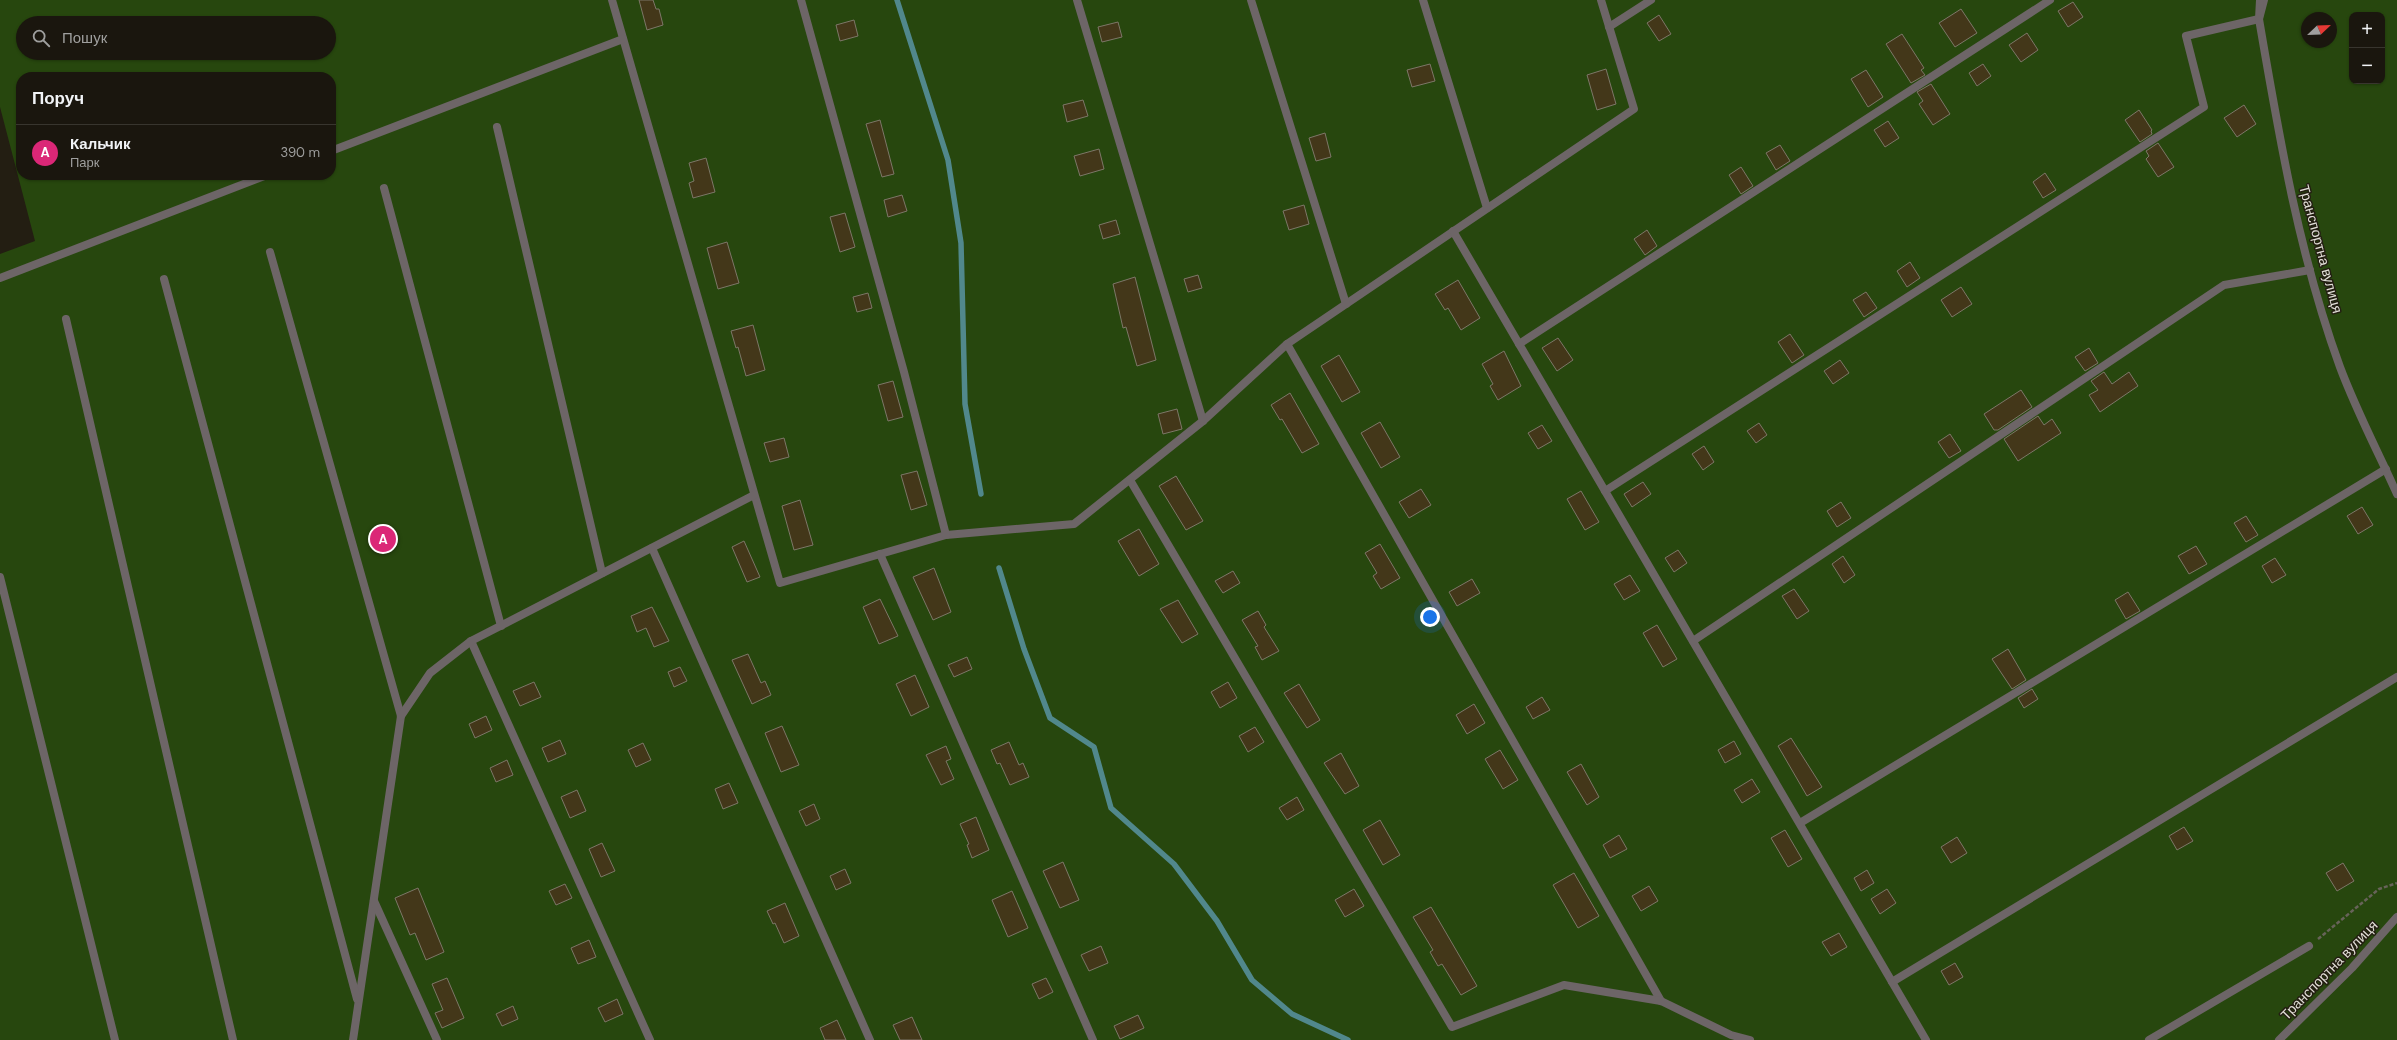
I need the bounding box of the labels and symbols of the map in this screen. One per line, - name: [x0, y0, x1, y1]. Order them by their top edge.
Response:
- north arrow: [2301, 12, 2337, 48]
- street label: Транспортна вулиця: [2295, 183, 2347, 315]
- pin: A: [370, 524, 396, 554]
- your location: [1420, 607, 1440, 627]
- street label: Транспортна вулиця: [2277, 916, 2381, 1024]

